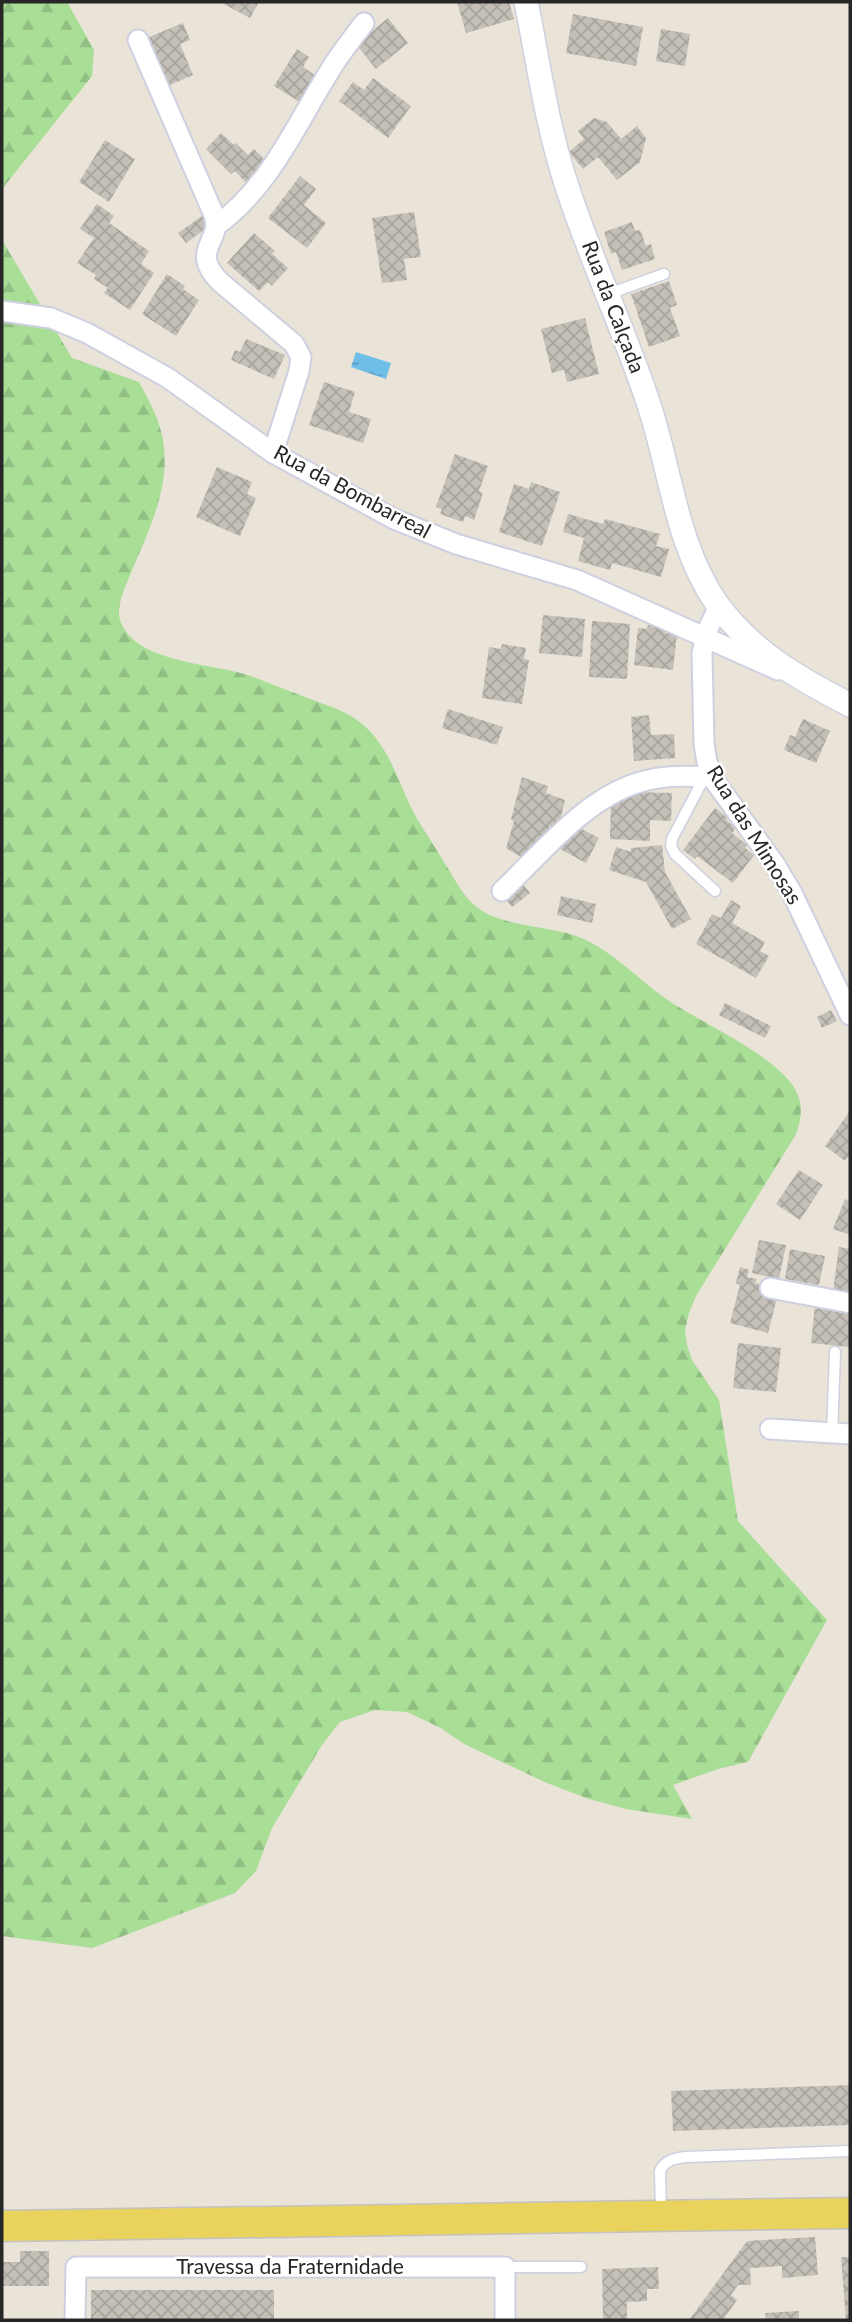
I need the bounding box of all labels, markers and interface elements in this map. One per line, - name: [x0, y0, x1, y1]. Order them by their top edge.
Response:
- street label: Rua da Calçada: [578, 237, 651, 376]
- street label: Rua da Bombarreal: [270, 439, 435, 543]
- street label: Rua das Mimosas: [703, 760, 808, 908]
- street label: Travessa da Fraternidade: [176, 2253, 404, 2278]

